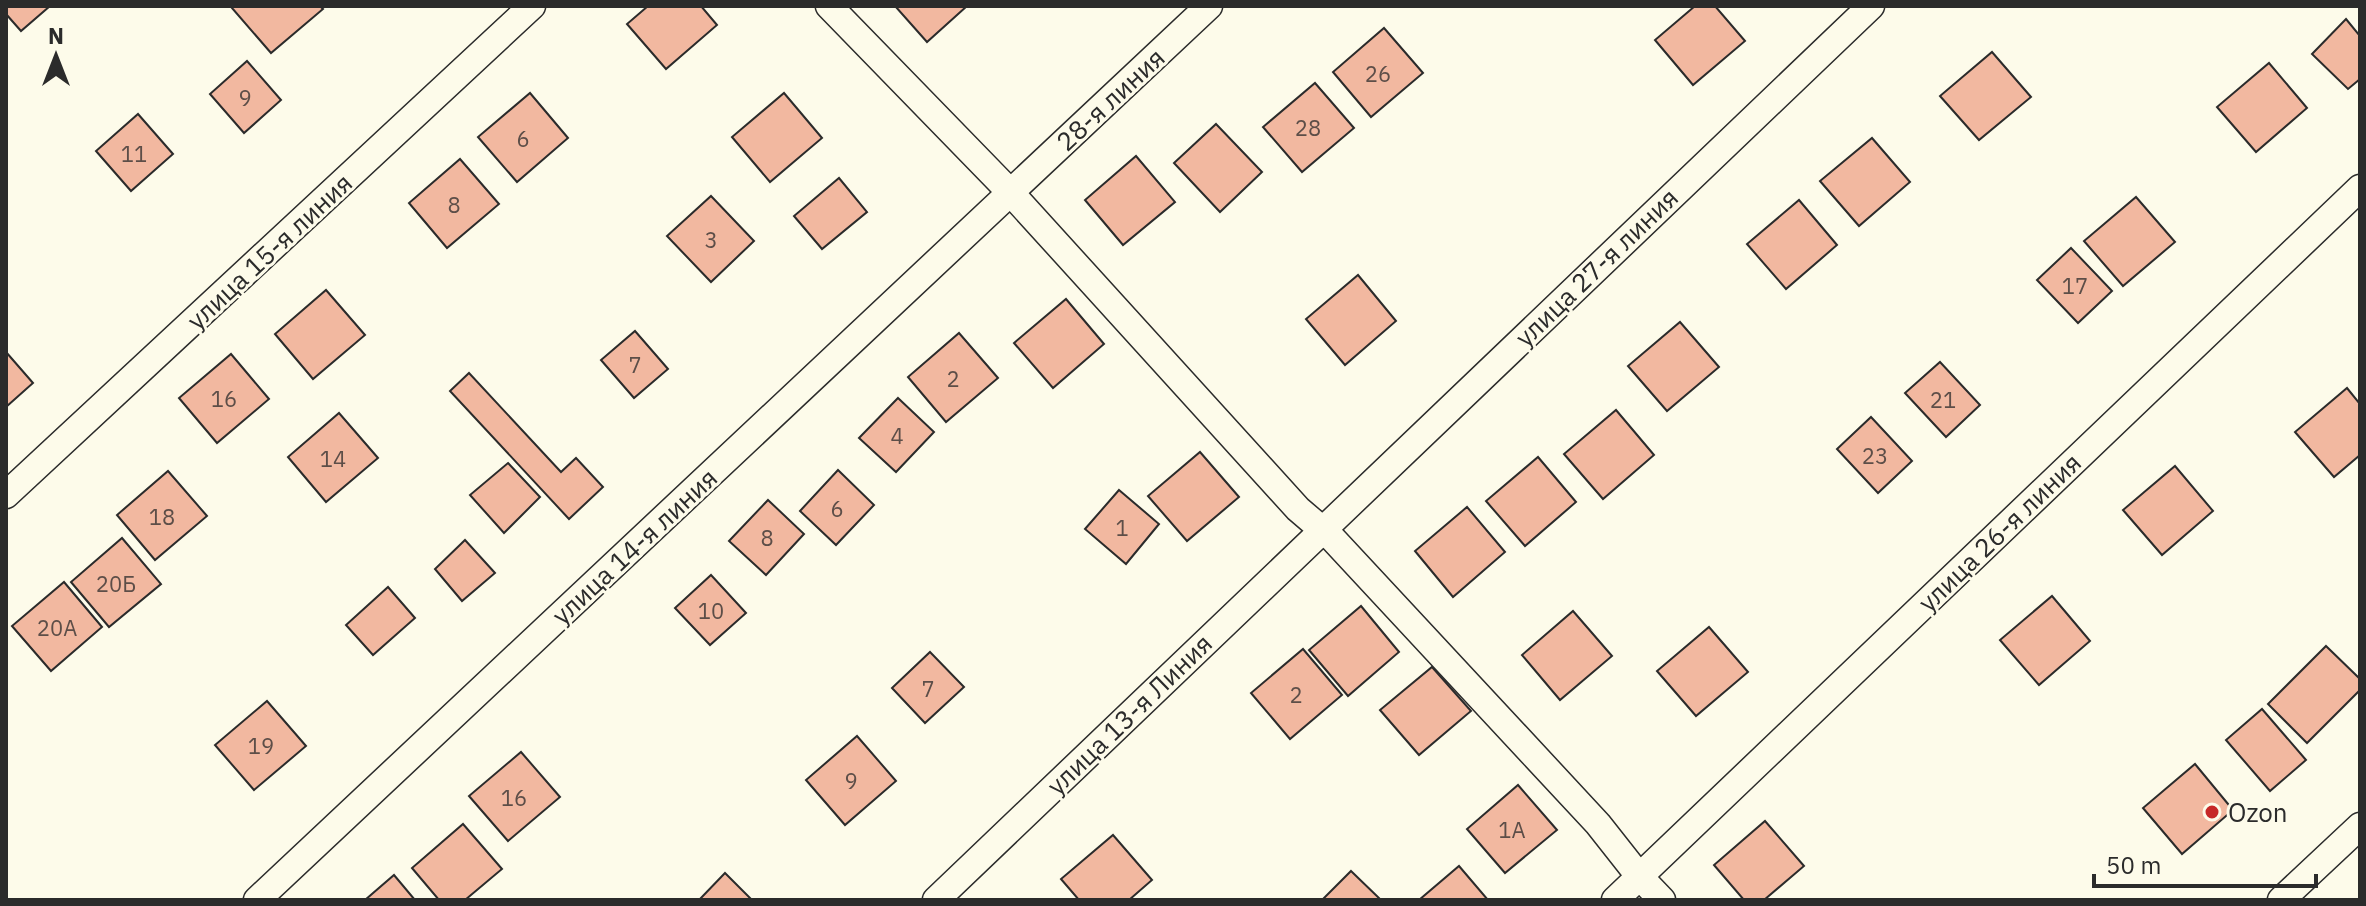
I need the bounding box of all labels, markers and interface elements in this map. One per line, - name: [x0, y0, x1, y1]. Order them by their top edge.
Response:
- north arrow: [16, 16, 96, 96]
- text: N: [48, 21, 64, 50]
- street label: 28-я линия: [1049, 40, 1171, 158]
- house number: 26: [1365, 59, 1391, 88]
- house number: 9: [238, 83, 252, 112]
- house number: 28: [1295, 113, 1321, 142]
- house number: 6: [516, 124, 530, 153]
- house number: 11: [121, 139, 147, 168]
- street label: улица 15-я линия: [179, 166, 359, 336]
- street label: улица 27-я линия: [1507, 180, 1685, 354]
- house number: 8: [447, 190, 461, 219]
- house number: 3: [704, 225, 718, 254]
- house number: 17: [2062, 271, 2088, 300]
- house number: 7: [628, 350, 642, 379]
- house number: 2: [946, 364, 960, 393]
- house number: 16: [211, 384, 237, 413]
- house number: 21: [1930, 385, 1956, 414]
- house number: 4: [890, 421, 904, 450]
- house number: 23: [1862, 441, 1888, 470]
- house number: 14: [320, 444, 346, 473]
- street label: улица 26-я линия: [1910, 445, 2088, 619]
- street label: улица 14-я линия: [544, 461, 724, 631]
- house number: 6: [830, 494, 844, 523]
- house number: 18: [149, 502, 175, 531]
- house number: 1: [1115, 513, 1129, 542]
- house number: 8: [760, 523, 774, 552]
- house number: 20Б: [96, 569, 136, 598]
- house number: 10: [698, 596, 724, 625]
- house number: 20А: [37, 613, 77, 642]
- street label: улица 13-я Линия: [1039, 626, 1219, 802]
- house number: 7: [921, 674, 935, 703]
- house number: 2: [1289, 680, 1303, 709]
- house number: 19: [248, 731, 274, 760]
- house number: 9: [844, 766, 858, 795]
- house number: 16: [501, 783, 527, 812]
- place label: Ozon: [2228, 795, 2288, 829]
- marker: Ozon: [2203, 803, 2221, 821]
- house number: 1А: [1498, 815, 1526, 844]
- scale bar: [2094, 838, 2316, 888]
- text: 50 m: [2106, 849, 2161, 881]

